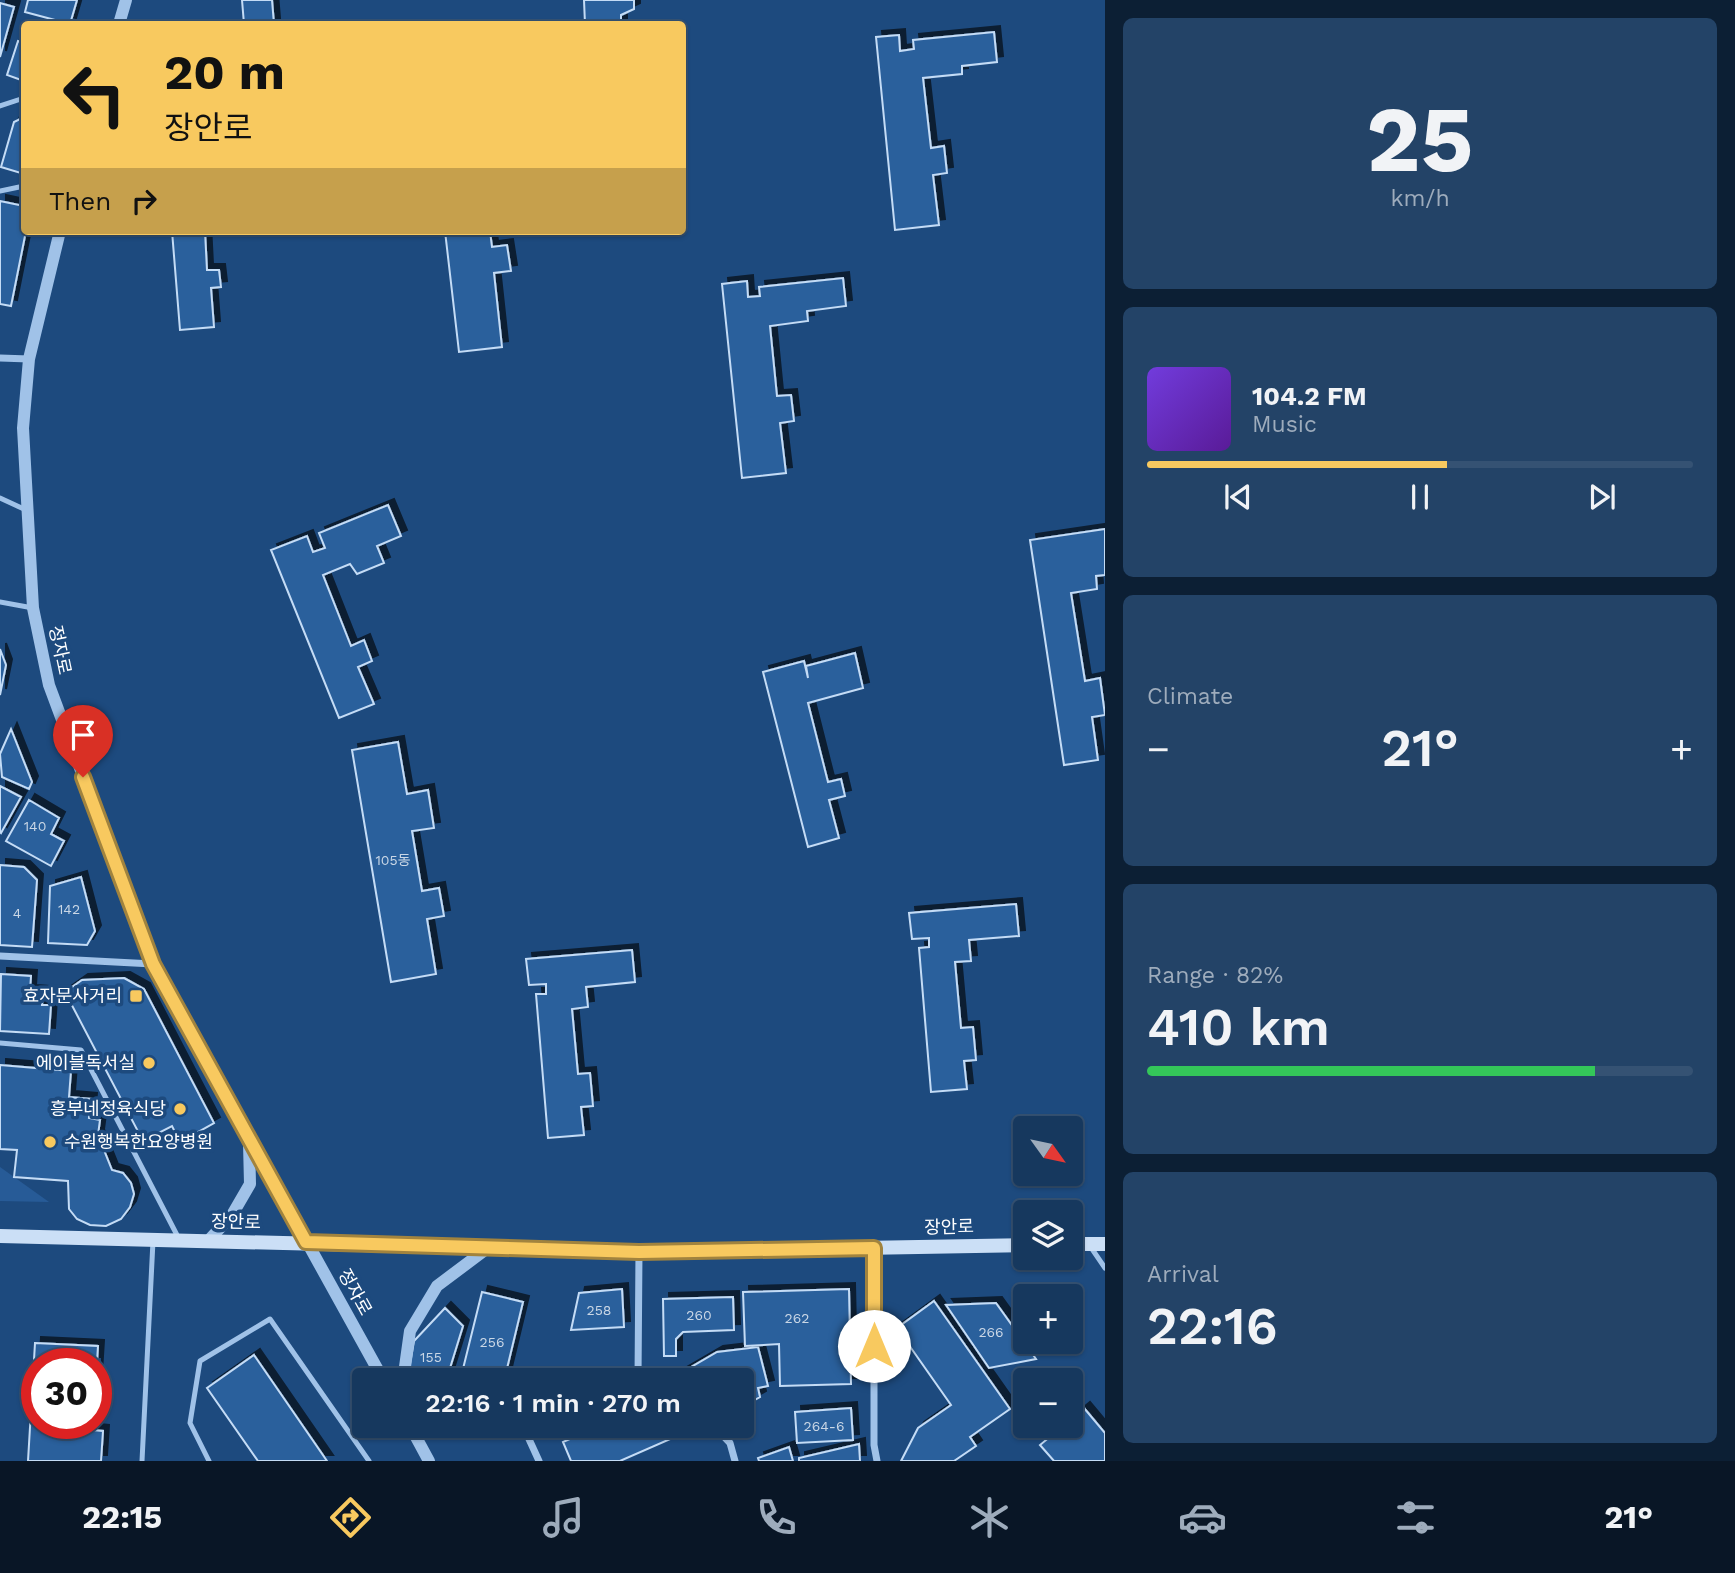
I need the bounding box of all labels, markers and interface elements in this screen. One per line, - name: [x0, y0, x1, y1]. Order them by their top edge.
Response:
- text: 20 m: [164, 43, 285, 101]
- icon: left: [49, 49, 140, 140]
- text: 25: [1366, 86, 1474, 193]
- text: 장안로: [164, 109, 252, 147]
- icon: right: [125, 182, 163, 220]
- text: km/h: [1390, 185, 1450, 212]
- text: Then: [49, 186, 111, 216]
- text: 104.2 FM: [1252, 381, 1367, 411]
- text: Music: [1252, 411, 1317, 438]
- icon: previous: [1219, 478, 1257, 516]
- icon: pause: [1401, 478, 1439, 516]
- icon: next: [1583, 478, 1621, 516]
- street label: 정자로: [45, 623, 76, 676]
- text: Climate: [1147, 683, 1233, 710]
- pin: [53, 705, 113, 777]
- icon: arrive: [64, 716, 102, 754]
- text: 21°: [1381, 718, 1459, 779]
- text: −: [1147, 727, 1170, 771]
- text: +: [1670, 727, 1693, 771]
- house number: 140: [24, 818, 46, 834]
- house number: 105동: [375, 852, 411, 868]
- house number: 142: [58, 901, 80, 917]
- house number: 4: [13, 905, 21, 921]
- text: Range · 82%: [1147, 962, 1283, 989]
- place label: 효자문사거리: [23, 985, 122, 1006]
- marker: 효자문사거리: [128, 988, 144, 1004]
- text: 410 km: [1147, 997, 1330, 1058]
- place label: 에이블독서실: [36, 1052, 135, 1073]
- marker: 에이블독서실: [141, 1055, 157, 1071]
- place label: 흥부네정육식당: [50, 1098, 166, 1119]
- marker: 흥부네정육식당: [172, 1101, 188, 1117]
- north arrow: [1013, 1116, 1083, 1186]
- map controls: [1013, 1116, 1083, 1438]
- place label: 수원행복한요양병원: [64, 1131, 213, 1152]
- marker: 수원행복한요양병원: [42, 1134, 58, 1150]
- button: layers: [1013, 1200, 1083, 1270]
- street label: 장안로: [211, 1211, 261, 1232]
- street label: 장안로: [924, 1216, 974, 1237]
- text: Arrival: [1147, 1261, 1219, 1288]
- street label: 정자로: [334, 1265, 377, 1319]
- button: +: [1013, 1284, 1083, 1354]
- text: 22:16: [1147, 1296, 1278, 1357]
- house number: 258: [587, 1302, 611, 1318]
- house number: 260: [686, 1307, 712, 1323]
- position arrow: [837, 1309, 911, 1383]
- house number: 262: [785, 1310, 809, 1326]
- house number: 266: [978, 1324, 1004, 1340]
- house number: 256: [480, 1334, 504, 1350]
- speed limit sign: 30: [21, 1348, 112, 1439]
- house number: 155: [420, 1349, 442, 1365]
- button: −: [1013, 1368, 1083, 1438]
- text: 22:16 · 1 min · 270 m: [425, 1388, 681, 1418]
- house number: 264-6: [804, 1418, 844, 1434]
- icon: directions: [326, 1493, 375, 1542]
- icon: music: [539, 1493, 588, 1542]
- icon: phone: [752, 1493, 801, 1542]
- icon: climate: [965, 1493, 1014, 1542]
- icon: car: [1178, 1493, 1227, 1542]
- icon: filters: [1391, 1493, 1440, 1542]
- text: 22:15: [82, 1498, 162, 1536]
- text: 21°: [1604, 1498, 1653, 1536]

